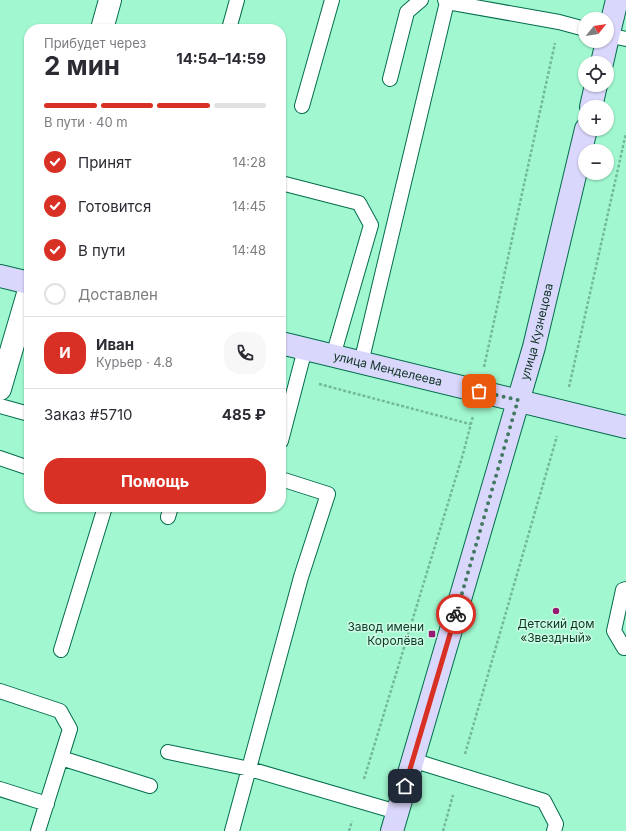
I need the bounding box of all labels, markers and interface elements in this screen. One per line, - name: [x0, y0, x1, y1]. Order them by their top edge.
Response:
- north arrow: [578, 12, 614, 48]
- map controls: [578, 12, 614, 180]
- text: Прибудет через: [44, 35, 146, 51]
- text: 14:54–14:59: [176, 49, 266, 68]
- text: 2 мин: [44, 50, 120, 81]
- button: locate: [578, 56, 614, 92]
- button: +: [578, 100, 614, 136]
- text: В пути · 40 m: [44, 114, 128, 130]
- button: −: [578, 144, 614, 180]
- icon: check: [44, 151, 66, 173]
- text: Принят: [78, 153, 131, 172]
- text: 14:28: [233, 154, 266, 170]
- icon: check: [44, 195, 66, 217]
- text: Готовится: [78, 197, 151, 216]
- text: 14:45: [232, 198, 266, 214]
- icon: check: [44, 239, 66, 261]
- text: В пути: [78, 241, 125, 260]
- text: 14:48: [232, 242, 266, 258]
- street label: улица Кузнецова: [517, 282, 556, 382]
- text: Доставлен: [78, 285, 158, 304]
- button: phone: [224, 332, 266, 374]
- text: Иван: [96, 335, 134, 354]
- text: И: [59, 343, 71, 362]
- street label: улица Менделеева: [332, 348, 444, 389]
- text: Курьер · 4.8: [96, 354, 173, 370]
- pin: [462, 374, 496, 408]
- icon: bag: [468, 380, 490, 402]
- text: Заказ #5710: [44, 405, 133, 424]
- text: 485 ₽: [222, 405, 266, 424]
- button: Помощь: [44, 458, 266, 504]
- courier: [436, 594, 476, 634]
- icon: bike: [445, 603, 467, 625]
- marker: Детский дом «Звездный»: [551, 606, 561, 616]
- place label: Детский дом «Звездный»: [517, 616, 595, 645]
- place label: Завод имени Королёва: [347, 619, 424, 648]
- marker: Завод имени Королёва: [427, 629, 437, 639]
- pin: [388, 769, 422, 803]
- icon: home: [394, 775, 416, 797]

